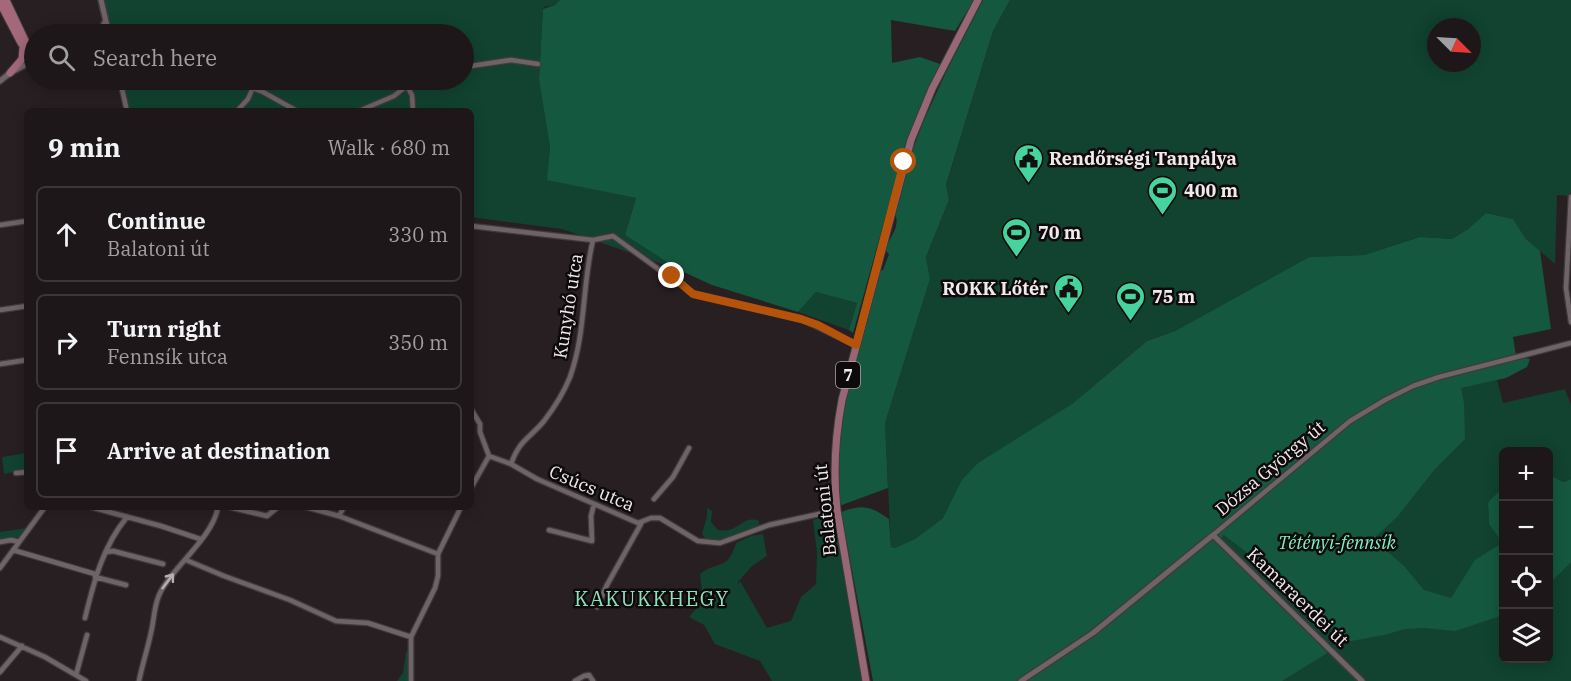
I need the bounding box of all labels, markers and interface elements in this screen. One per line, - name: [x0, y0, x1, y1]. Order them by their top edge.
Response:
- north arrow: [1427, 18, 1481, 72]
- search box: [24, 24, 474, 90]
- icon: search: [45, 41, 78, 74]
- text: Search here: [93, 43, 217, 72]
- text: 9 min: [48, 130, 121, 164]
- text: Walk · 680 m: [328, 134, 450, 161]
- public building icon: Rendőrségi Tanpálya: [1012, 142, 1044, 184]
- place label: Rendőrségi Tanpálya: [1049, 147, 1237, 170]
- route start: [890, 148, 916, 174]
- sports icon: 400 m: [1147, 174, 1179, 216]
- place label: 400 m: [1184, 179, 1239, 202]
- text: Continue: [107, 206, 206, 235]
- sports icon: 70 m: [1001, 216, 1033, 258]
- icon: ahead: [50, 218, 83, 251]
- text: 330 m: [388, 221, 448, 248]
- place label: 70 m: [1038, 221, 1082, 244]
- text: Balatoni út: [107, 235, 210, 262]
- street label: Kunyhó utca: [548, 251, 588, 360]
- route end: [658, 262, 684, 288]
- public building icon: ROKK Lőtér: [1053, 272, 1085, 314]
- place label: ROKK Lőtér: [942, 277, 1048, 300]
- sports icon: 75 m: [1115, 280, 1147, 322]
- place label: 75 m: [1152, 285, 1196, 308]
- text: Turn right: [107, 314, 221, 343]
- icon: right: [50, 326, 83, 359]
- text: 350 m: [388, 329, 448, 356]
- text: Fennsík utca: [107, 343, 228, 370]
- road number: 7: [836, 362, 860, 388]
- street label: Dózsa György út: [1210, 415, 1330, 521]
- icon: arrive: [50, 434, 83, 467]
- text: Arrive at destination: [107, 436, 330, 465]
- map controls: [1499, 447, 1553, 663]
- button: +: [1499, 447, 1553, 501]
- street label: Csúcs utca: [546, 460, 638, 516]
- street label: Balatoni út: [809, 463, 841, 557]
- button: −: [1499, 501, 1553, 555]
- park label: Tétényi-fennsík: [1278, 531, 1397, 554]
- street label: Kamaraerdei út: [1242, 543, 1354, 651]
- button: locate: [1499, 555, 1553, 609]
- one-way arrow: [162, 573, 174, 589]
- district label: KAKUKKHEGY: [574, 585, 730, 612]
- button: layers: [1499, 609, 1553, 663]

